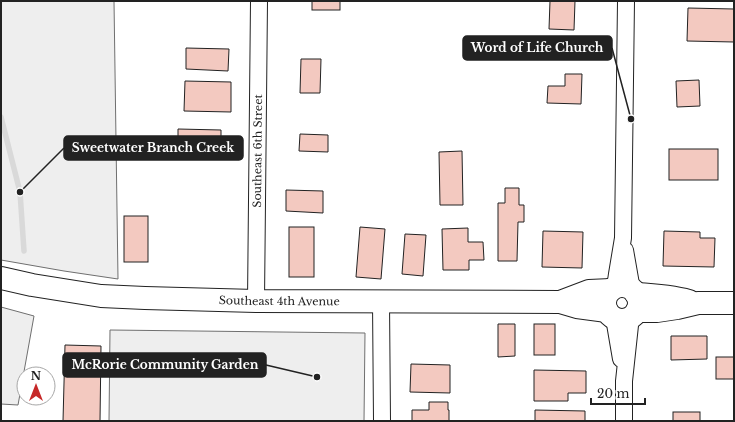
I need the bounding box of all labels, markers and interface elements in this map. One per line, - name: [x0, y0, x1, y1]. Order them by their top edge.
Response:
- callout: Word of Life Church: [463, 36, 612, 60]
- text: Word of Life Church: [470, 40, 604, 55]
- street label: Southeast 6th Street: [250, 93, 265, 208]
- callout: Sweetwater Branch Creek: [64, 136, 243, 160]
- text: Sweetwater Branch Creek: [72, 140, 235, 155]
- street label: Southeast 4th Avenue: [219, 293, 340, 308]
- callout: McRorie Community Garden: [63, 353, 266, 377]
- text: McRorie Community Garden: [72, 357, 259, 372]
- north arrow: [16, 366, 56, 406]
- text: N: [31, 369, 42, 383]
- scale bar: [591, 380, 645, 406]
- text: 20 m: [597, 386, 629, 401]

